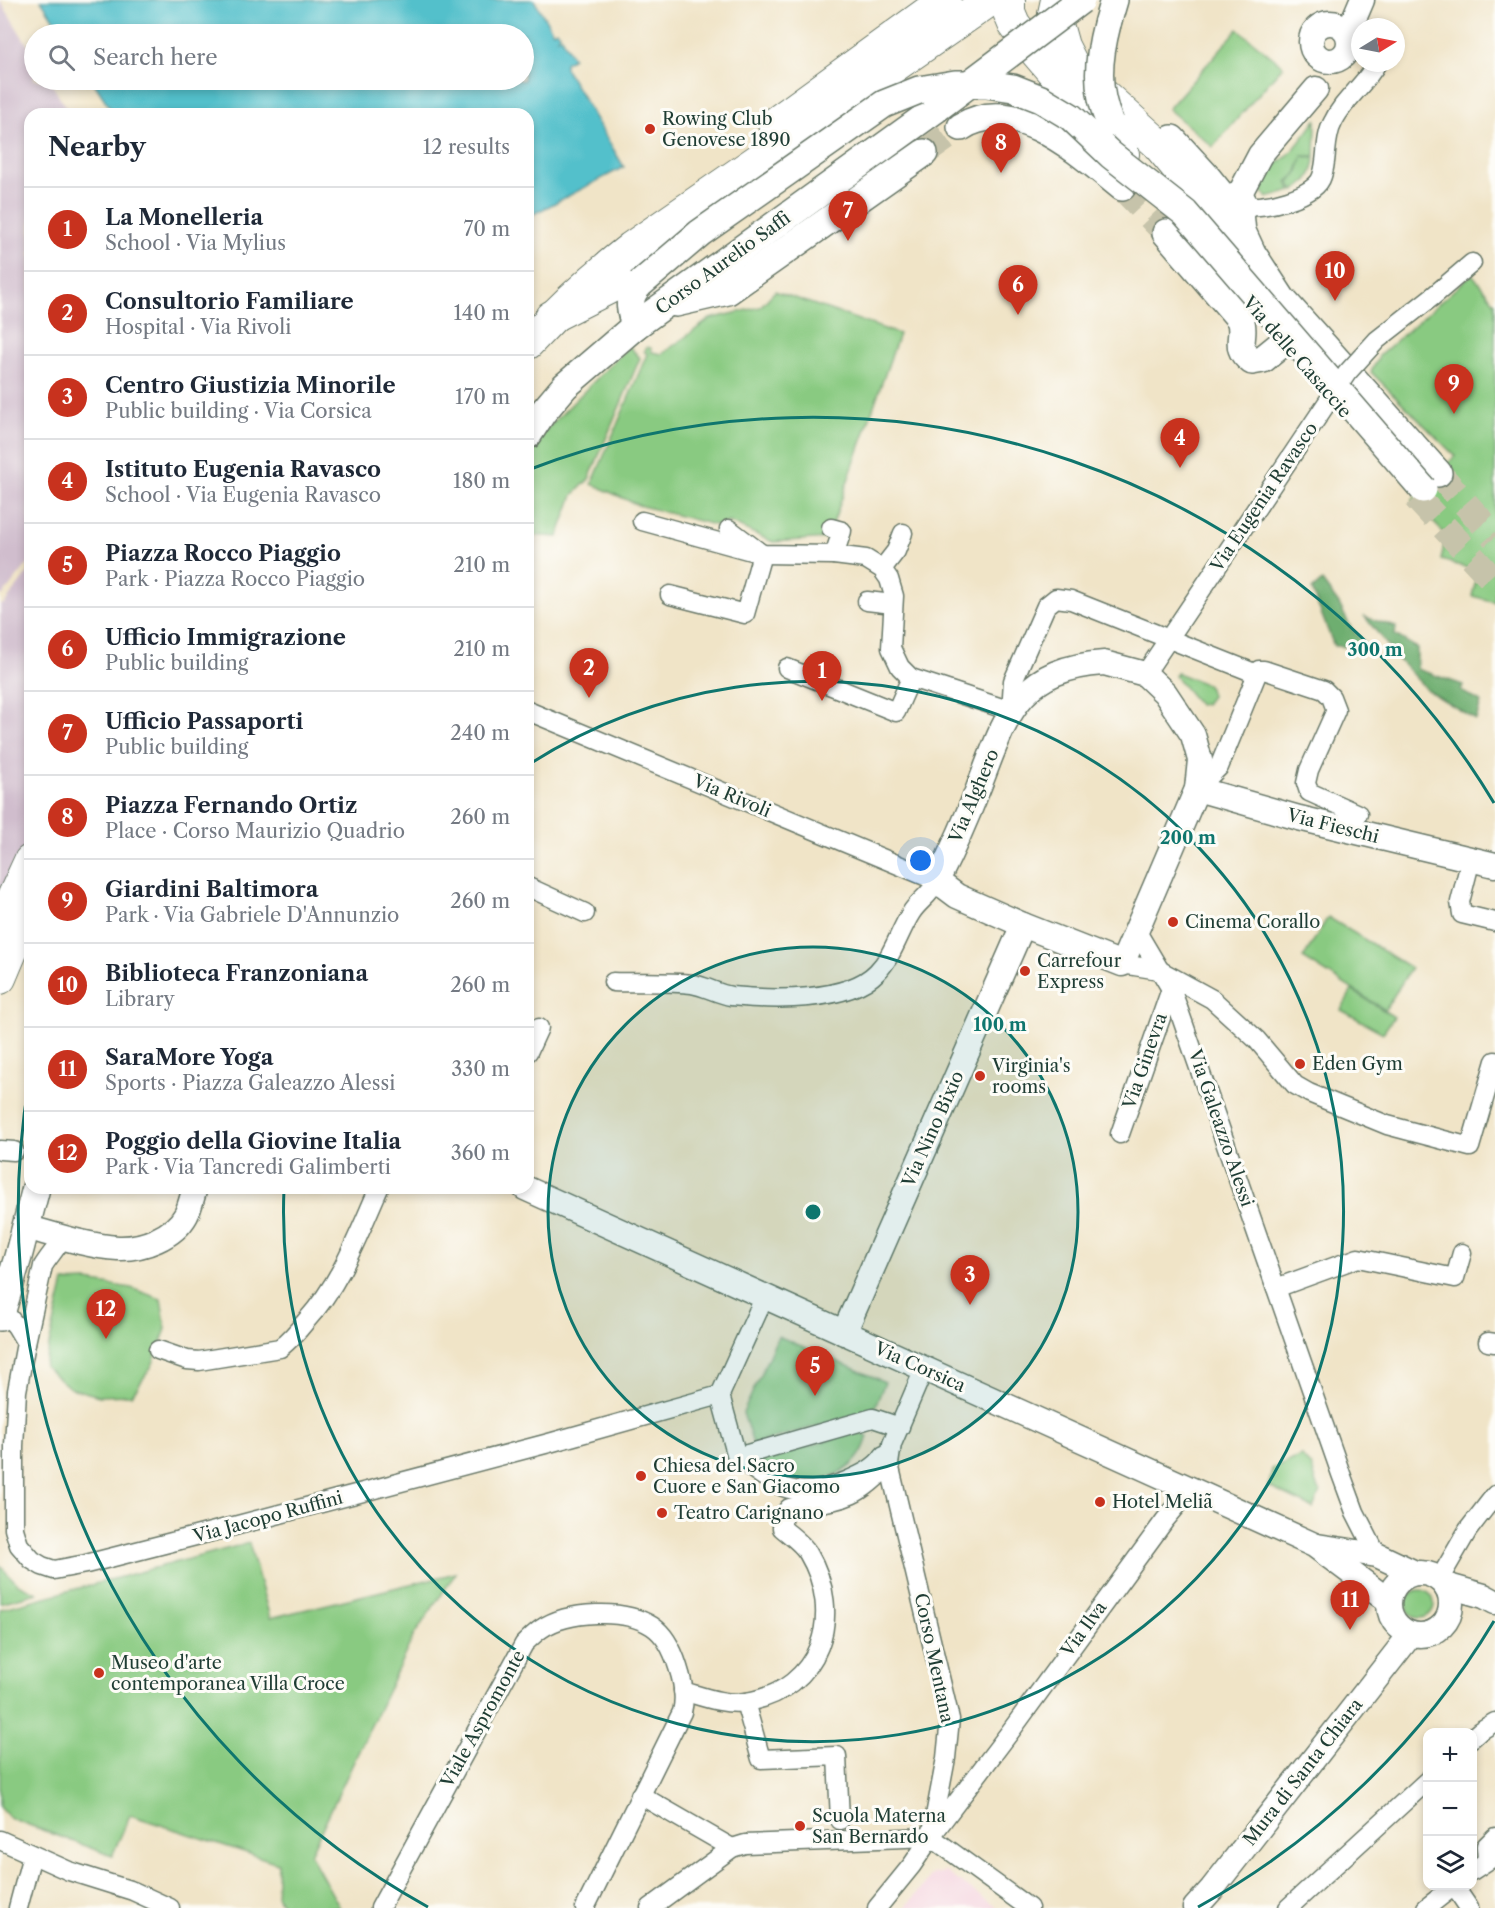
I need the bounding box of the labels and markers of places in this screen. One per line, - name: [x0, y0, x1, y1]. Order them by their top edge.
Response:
- place label: Rowing Club Genovese 1890: [662, 108, 791, 151]
- marker: Rowing Club Genovese 1890: [643, 122, 657, 136]
- pin: 8: [982, 124, 1020, 173]
- pin: 7: [828, 192, 868, 241]
- pin: 10: [1316, 252, 1354, 301]
- pin: 6: [998, 266, 1038, 315]
- pin: 9: [1434, 364, 1474, 414]
- pin: 4: [1160, 418, 1200, 468]
- pin: 2: [570, 648, 608, 698]
- pin: 1: [802, 652, 842, 701]
- place label: Cinema Corallo: [1185, 911, 1320, 933]
- marker: Cinema Corallo: [1166, 915, 1180, 929]
- place label: Carrefour Express: [1037, 950, 1122, 993]
- marker: Carrefour Express: [1018, 964, 1032, 978]
- place label: Eden Gym: [1312, 1053, 1403, 1075]
- place label: Virginia's rooms: [991, 1055, 1071, 1098]
- marker: Eden Gym: [1293, 1057, 1307, 1071]
- marker: Virginia's rooms: [973, 1069, 987, 1083]
- centre of rings: [803, 1202, 823, 1222]
- pin: 3: [950, 1256, 990, 1305]
- pin: 12: [86, 1290, 126, 1339]
- pin: 5: [796, 1346, 834, 1396]
- place label: Chiesa del Sacro Cuore e San Giacomo: [653, 1455, 840, 1498]
- marker: Chiesa del Sacro Cuore e San Giacomo: [634, 1469, 648, 1483]
- place label: Hotel Meliã: [1112, 1491, 1213, 1513]
- marker: Hotel Meliã: [1093, 1495, 1107, 1509]
- place label: Teatro Carignano: [674, 1502, 824, 1524]
- marker: Teatro Carignano: [655, 1506, 669, 1520]
- pin: 11: [1330, 1580, 1370, 1630]
- place label: Museo d'arte contemporanea Villa Croce: [111, 1652, 345, 1695]
- marker: Museo d'arte contemporanea Villa Croce: [92, 1666, 106, 1680]
- place label: Scuola Materna San Bernardo: [812, 1805, 947, 1848]
- marker: Scuola Materna San Bernardo: [793, 1819, 807, 1833]

